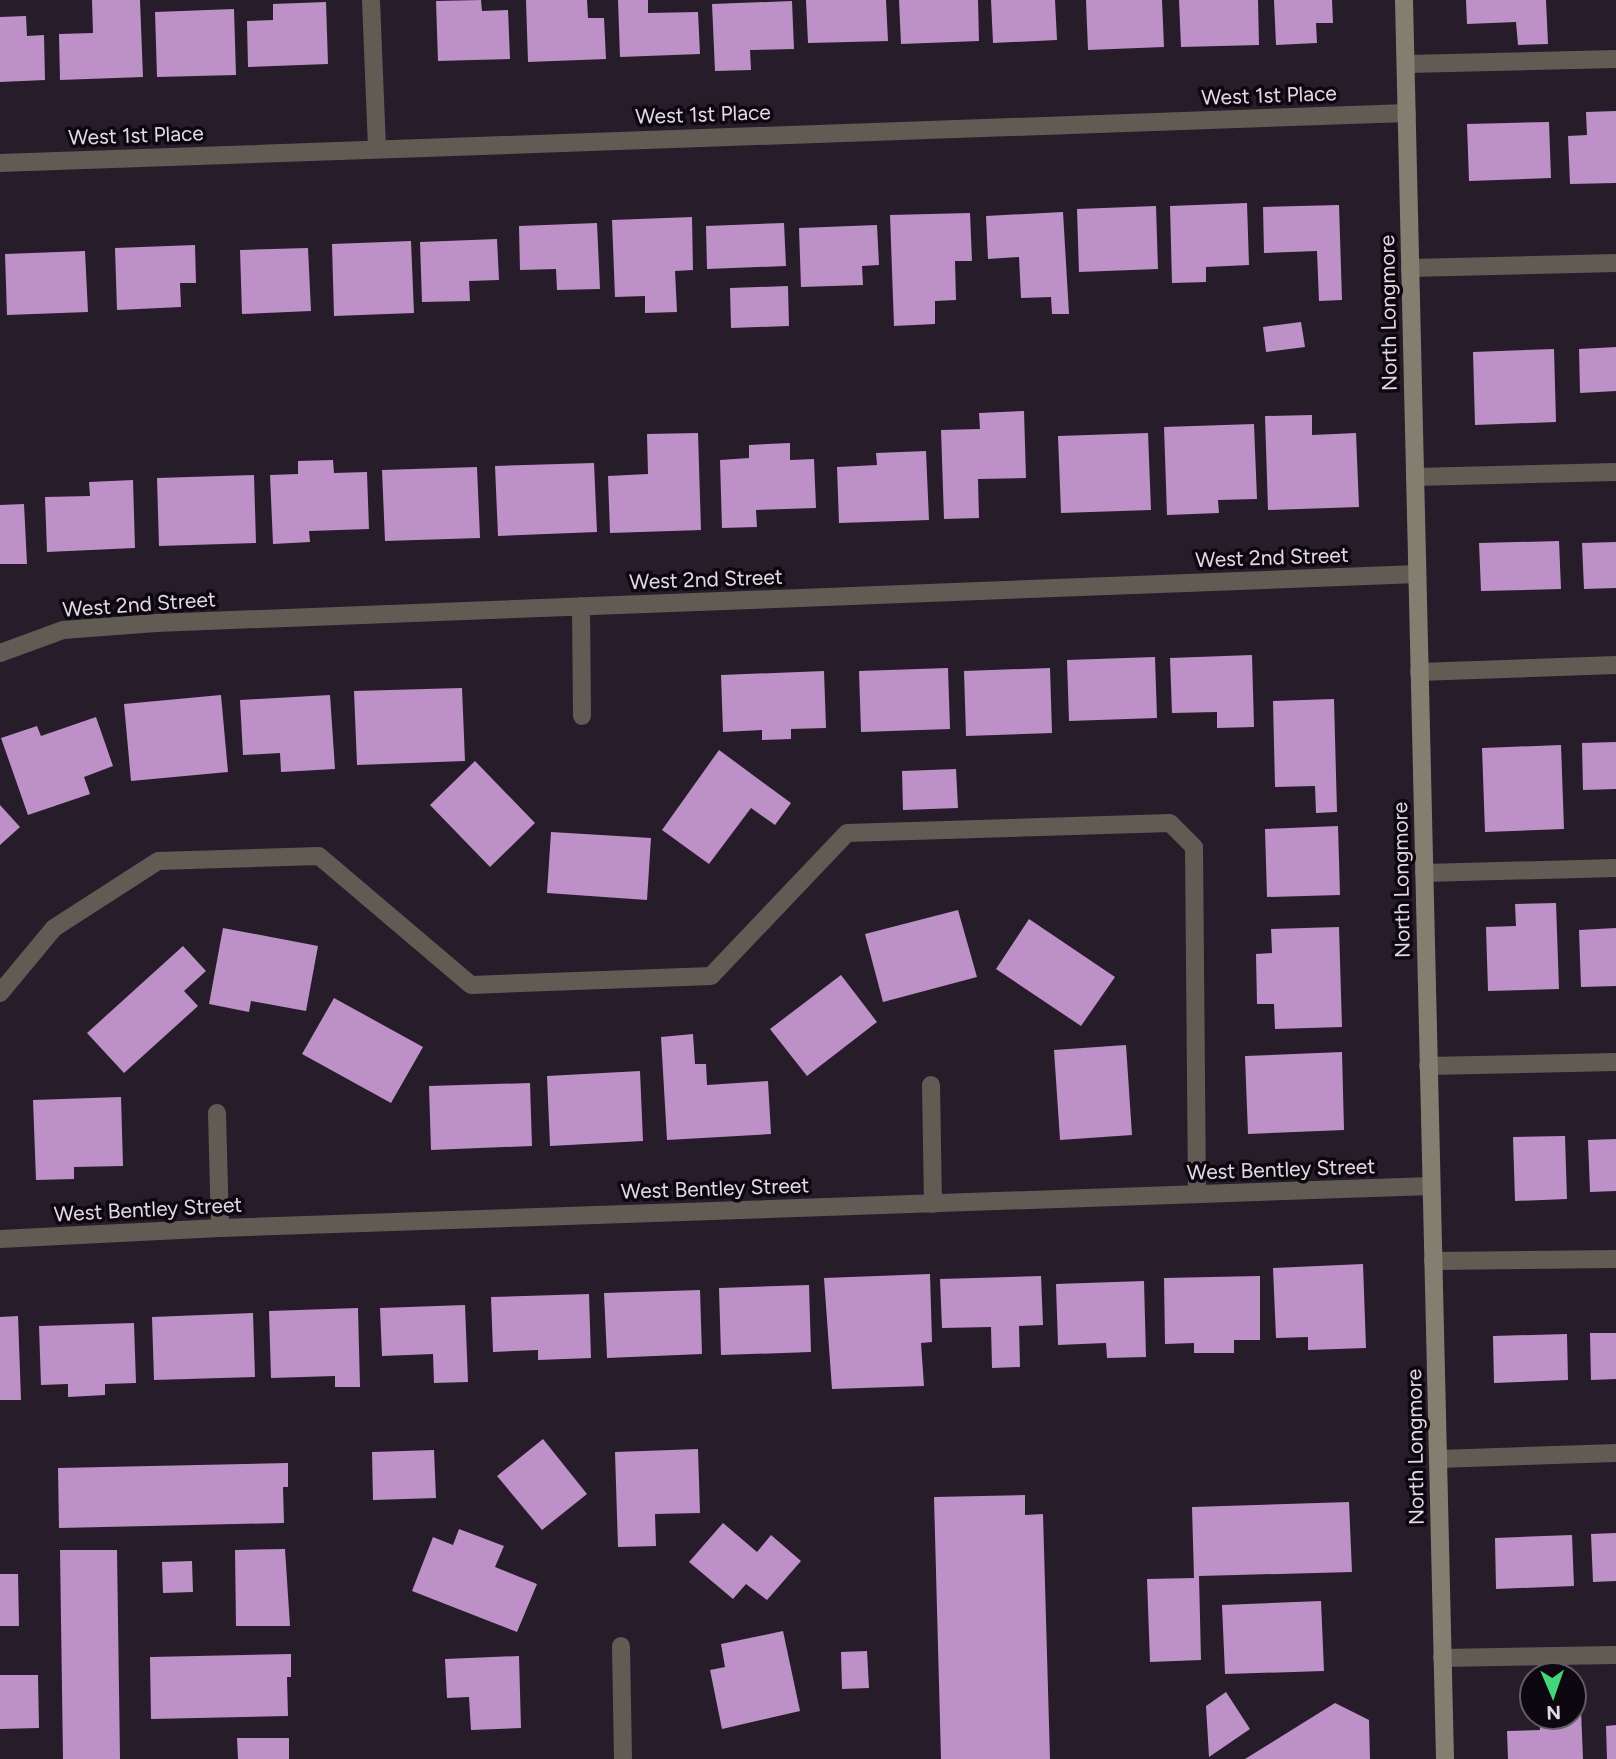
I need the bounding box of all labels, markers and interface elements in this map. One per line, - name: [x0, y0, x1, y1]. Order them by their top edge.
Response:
- street label: West 1st Place: [1201, 80, 1337, 110]
- street label: West 1st Place: [635, 99, 771, 129]
- street label: West 1st Place: [68, 120, 204, 150]
- street label: North Longmore: [1374, 235, 1402, 391]
- street label: West 2nd Street: [1195, 542, 1349, 572]
- street label: West 2nd Street: [629, 564, 783, 594]
- street label: West 2nd Street: [62, 586, 216, 622]
- street label: North Longmore: [1387, 802, 1415, 958]
- street label: West Bentley Street: [1186, 1153, 1376, 1185]
- street label: West Bentley Street: [620, 1172, 810, 1204]
- street label: West Bentley Street: [53, 1192, 243, 1226]
- street label: North Longmore: [1401, 1369, 1429, 1525]
- north arrow: [1518, 1661, 1588, 1731]
- text: N: [1546, 1701, 1561, 1724]

